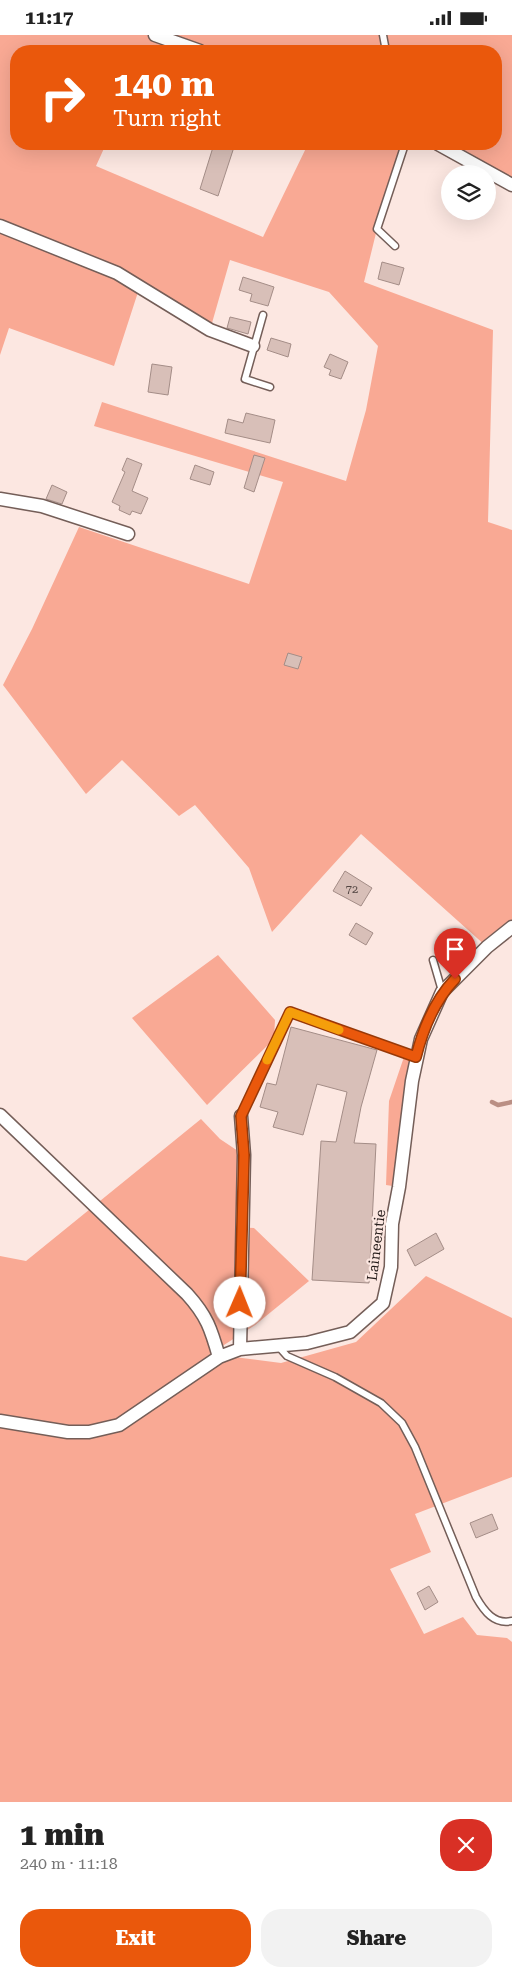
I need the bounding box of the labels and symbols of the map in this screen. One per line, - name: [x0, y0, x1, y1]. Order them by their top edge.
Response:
- house number: 72: [346, 883, 358, 896]
- pin: [434, 928, 476, 979]
- street label: Laineentie: [364, 1208, 388, 1282]
- position arrow: [213, 1276, 265, 1328]

